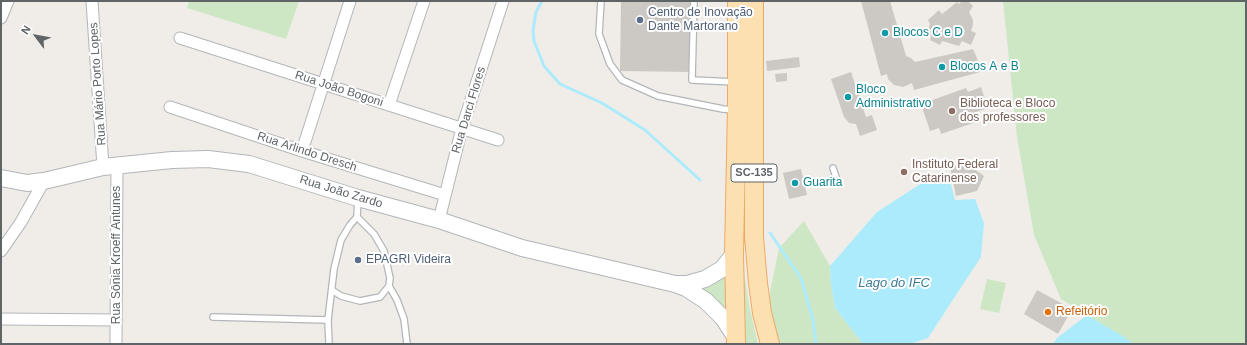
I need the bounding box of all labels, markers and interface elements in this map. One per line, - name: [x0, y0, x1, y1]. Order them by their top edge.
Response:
- place label: Centro de Inovação Dante Martorano: [648, 6, 753, 34]
- marker: Centro de Inovação Dante Martorano: [635, 15, 645, 25]
- north arrow: [16, 16, 56, 56]
- street label: Rua Mário Porto Lopes: [87, 22, 109, 146]
- text: N: [19, 23, 33, 36]
- place label: Blocos C e D: [893, 26, 963, 40]
- marker: Blocos C e D: [880, 28, 890, 38]
- place label: Blocos A e B: [950, 60, 1019, 74]
- marker: Blocos A e B: [937, 62, 947, 72]
- street label: Rua Darci Flores: [449, 65, 489, 155]
- street label: Rua João Bogoni: [293, 68, 385, 110]
- place label: Bloco Administrativo: [856, 83, 931, 111]
- marker: Bloco Administrativo: [843, 92, 853, 102]
- place label: Biblioteca e Bloco dos professores: [960, 97, 1055, 125]
- marker: Biblioteca e Bloco dos professores: [947, 106, 957, 116]
- street label: Rua Arlindo Dresch: [255, 129, 359, 175]
- place label: Instituto Federal Catarinense: [912, 158, 998, 186]
- road number: SC-135: [731, 164, 777, 182]
- marker: Instituto Federal Catarinense: [899, 167, 909, 177]
- street label: Rua João Zardo: [298, 173, 384, 211]
- place label: Guarita: [803, 176, 842, 190]
- marker: Guarita: [790, 178, 800, 188]
- street label: Rua Sônia Kroeff Antunes: [110, 186, 124, 324]
- place label: EPAGRI Videira: [366, 253, 451, 267]
- marker: EPAGRI Videira: [353, 255, 363, 265]
- water label: Lago do IFC: [858, 275, 930, 291]
- place label: Refeitório: [1056, 305, 1107, 319]
- marker: Refeitório: [1043, 307, 1053, 317]

